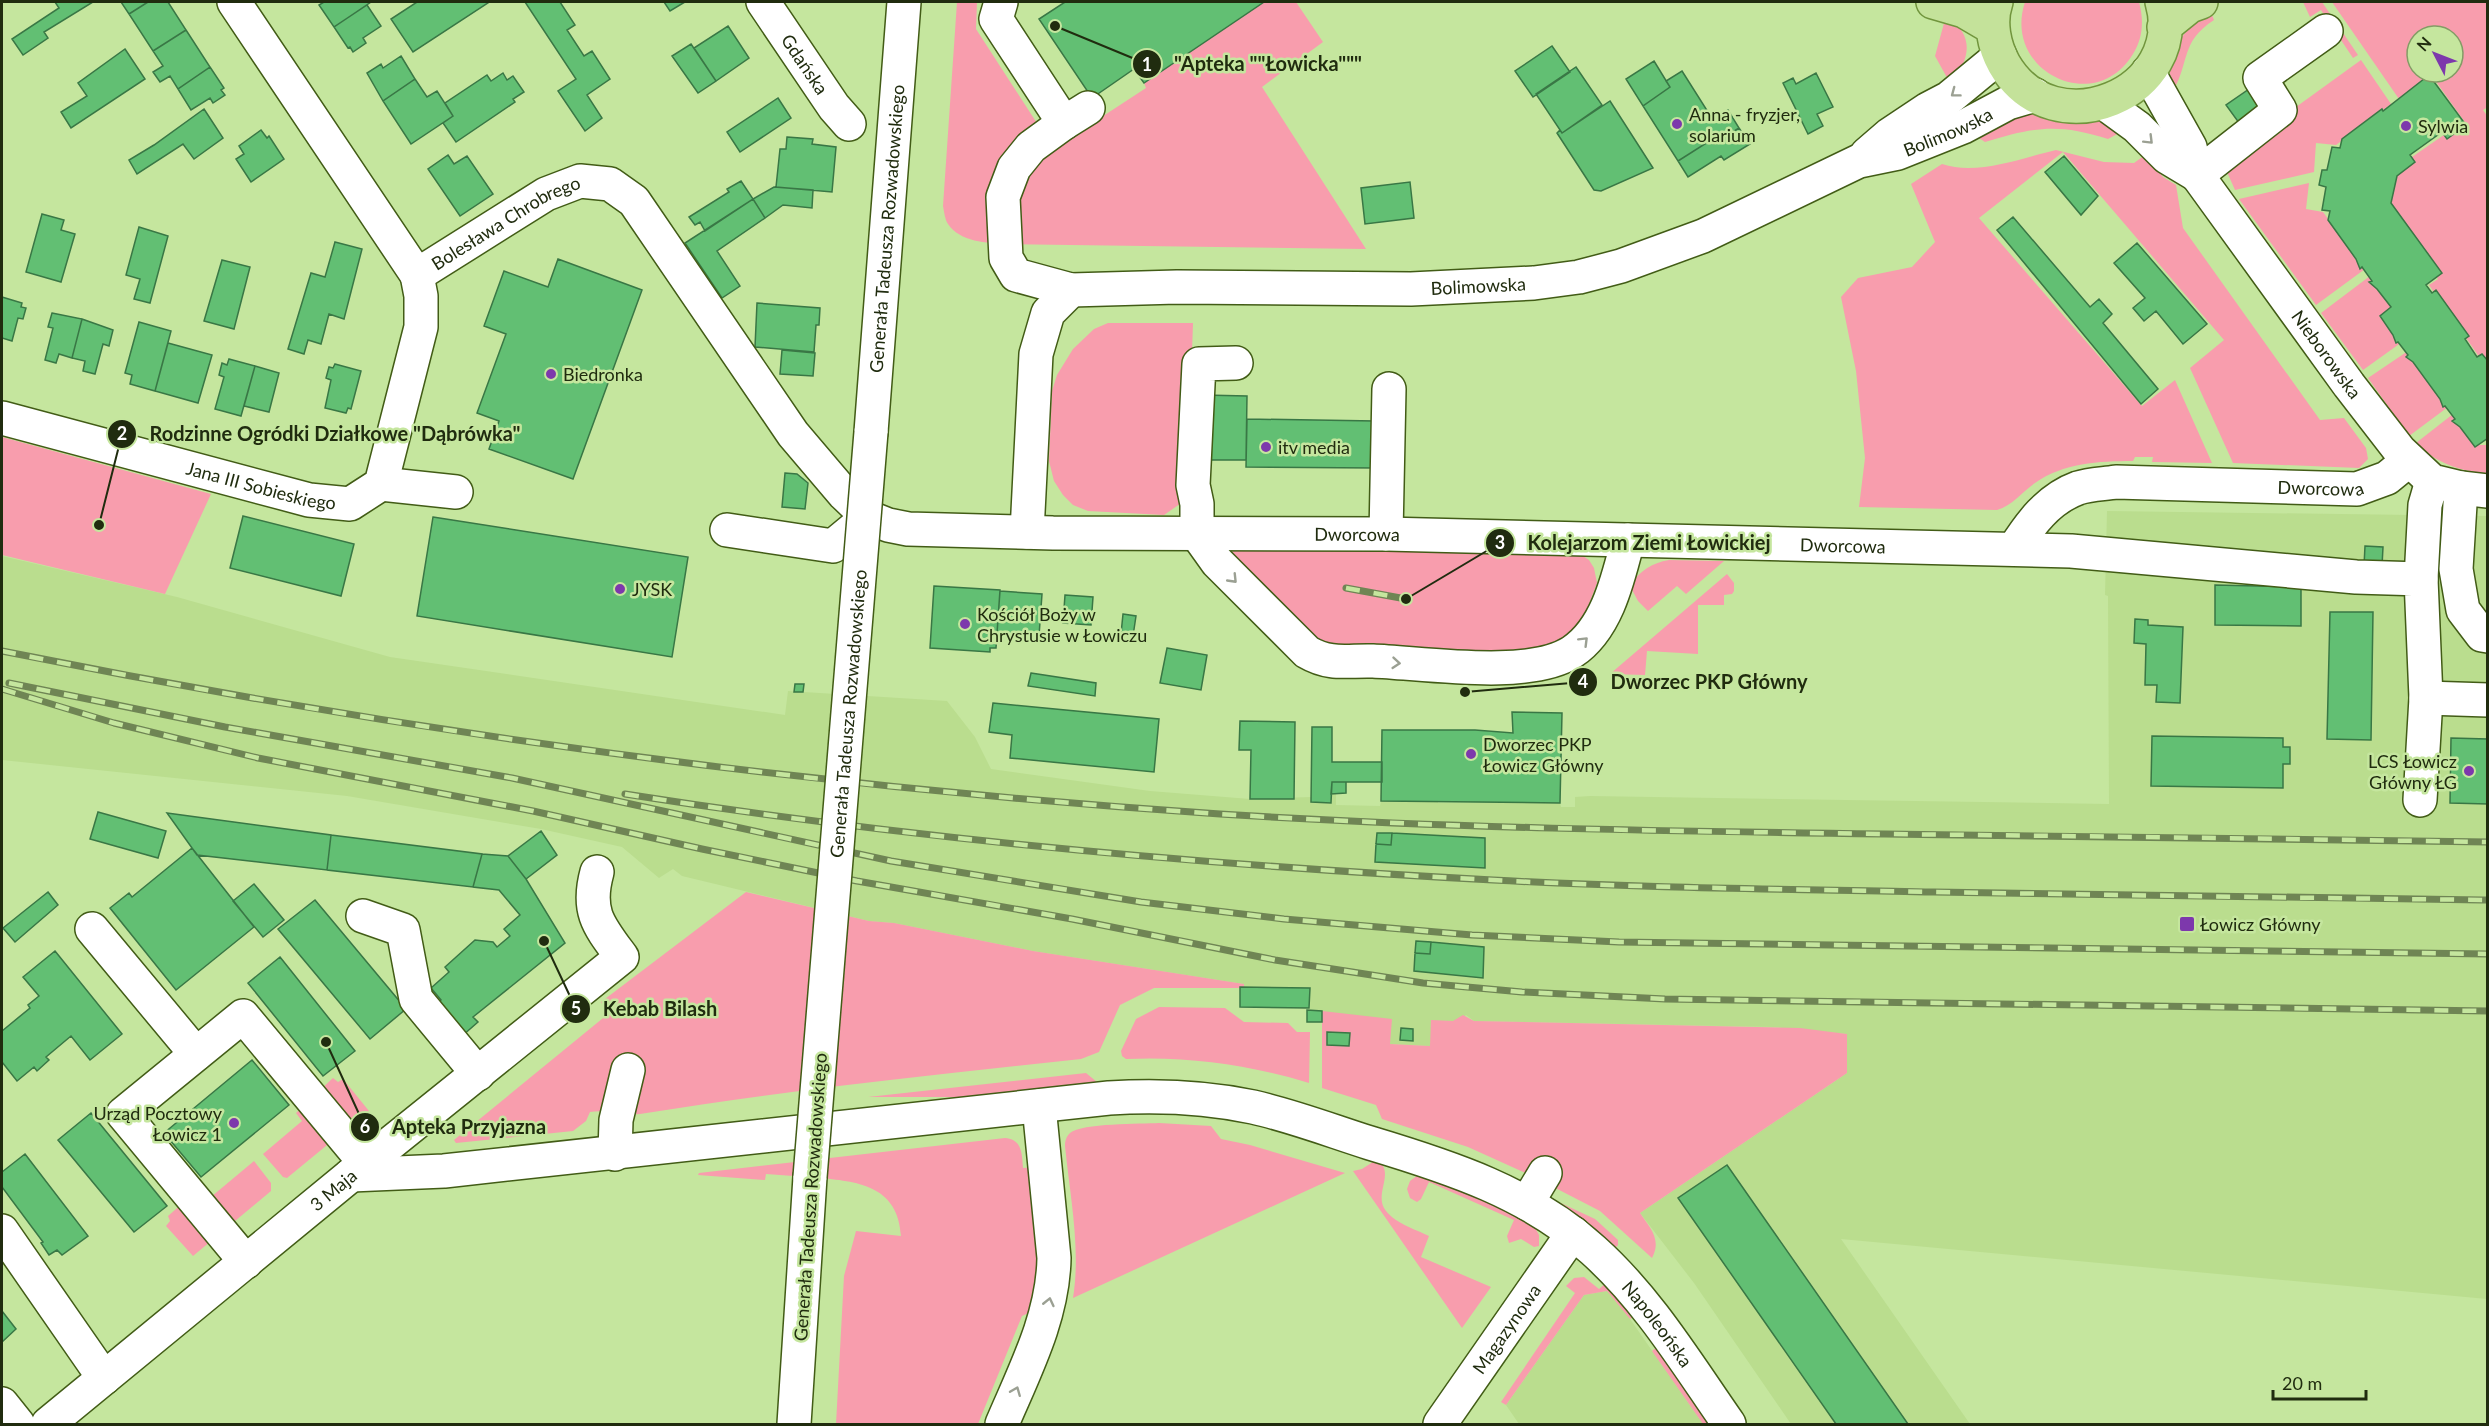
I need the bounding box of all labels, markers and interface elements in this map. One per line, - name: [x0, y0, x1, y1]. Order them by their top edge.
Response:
- north arrow: [2405, 24, 2465, 84]
- street label: Gdańska: [777, 30, 833, 98]
- text: N: [2412, 33, 2435, 55]
- callout: "Apteka ""Łowicka""": [1132, 45, 1374, 83]
- text: "Apteka ""Łowicka""": [1174, 51, 1362, 75]
- text: 1: [1142, 53, 1152, 75]
- street label: Generała Tadeusza Rozwadowskiego: [865, 84, 909, 374]
- one-way arrow: [1950, 86, 1961, 97]
- street label: Bolimowska: [1900, 102, 1996, 161]
- place label: Anna - fryzjer, solarium: [1689, 103, 1800, 146]
- place label: Sylwia: [2418, 115, 2468, 137]
- marker: Anna - fryzjer, solarium: [1670, 117, 1684, 131]
- marker: Sylwia: [2399, 119, 2413, 133]
- one-way arrow: [2142, 133, 2152, 144]
- street label: Bolesława Chrobrego: [427, 171, 583, 274]
- street label: Bolimowska: [1430, 272, 1526, 299]
- street label: Nieborowska: [2287, 306, 2366, 403]
- place label: Biedronka: [563, 363, 643, 385]
- marker: Biedronka: [544, 367, 558, 381]
- callout: Rodzinne Ogródki Działkowe "Dąbrówka": [107, 415, 532, 453]
- text: Rodzinne Ogródki Działkowe "Dąbrówka": [150, 421, 520, 445]
- text: 2: [117, 422, 127, 444]
- place label: itv media: [1278, 436, 1350, 458]
- marker: itv media: [1259, 440, 1273, 454]
- street label: Jana III Sobieskiego: [184, 457, 337, 514]
- street label: Dworcowa: [2277, 476, 2367, 500]
- street label: Dworcowa: [1314, 523, 1400, 545]
- callout: Kolejarzom Ziemi Łowickiej: [1485, 524, 1782, 562]
- text: Kolejarzom Ziemi Łowickiej: [1528, 530, 1771, 554]
- text: 3: [1495, 531, 1505, 553]
- street label: Dworcowa: [1800, 533, 1886, 557]
- street label: Generała Tadeusza Rozwadowskiego: [825, 569, 871, 859]
- one-way arrow: [1226, 572, 1237, 583]
- place label: JYSK: [632, 578, 672, 600]
- marker: JYSK: [613, 582, 627, 596]
- place label: Kościół Boży w Chrystusie w Łowiczu: [977, 603, 1147, 646]
- marker: Kościół Boży w Chrystusie w Łowiczu: [958, 617, 972, 631]
- one-way arrow: [1577, 637, 1588, 647]
- one-way arrow: [1392, 656, 1401, 669]
- callout: Dworzec PKP Główny: [1568, 663, 1820, 701]
- text: Dworzec PKP Główny: [1611, 669, 1808, 693]
- text: 4: [1578, 670, 1588, 692]
- place label: Dworzec PKP Łowicz Główny: [1483, 733, 1604, 776]
- marker: Dworzec PKP Łowicz Główny: [1464, 747, 1478, 761]
- place label: LCS Łowicz Główny ŁG: [2368, 750, 2457, 793]
- marker: LCS Łowicz Główny ŁG: [2462, 764, 2476, 778]
- place label: Łowicz Główny: [2200, 913, 2321, 935]
- marker: Łowicz Główny: [2178, 915, 2196, 933]
- callout: Kebab Bilash: [561, 990, 730, 1028]
- text: Kebab Bilash: [603, 996, 717, 1020]
- text: 5: [571, 997, 581, 1019]
- street label: Generała Tadeusza Rozwadowskiego: [789, 1052, 831, 1342]
- place label: Urząd Pocztowy Łowicz 1: [94, 1102, 223, 1145]
- callout: Apteka Przyjazna: [350, 1108, 558, 1146]
- text: Apteka Przyjazna: [391, 1114, 546, 1138]
- text: 6: [360, 1115, 370, 1137]
- marker: Urząd Pocztowy Łowicz 1: [227, 1116, 241, 1130]
- street label: 3 Maja: [305, 1164, 361, 1215]
- street label: Napoleońska: [1618, 1276, 1697, 1371]
- street label: Magazynowa: [1467, 1280, 1545, 1378]
- one-way arrow: [1042, 1297, 1055, 1307]
- scale bar: [2273, 1363, 2366, 1401]
- text: 20 m: [2282, 1372, 2322, 1394]
- one-way arrow: [1009, 1386, 1021, 1397]

